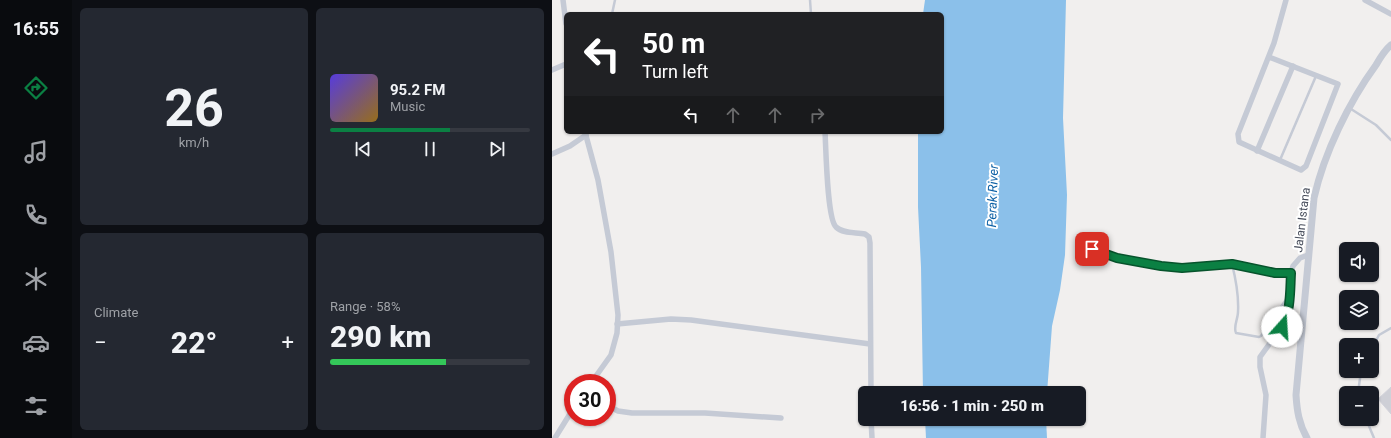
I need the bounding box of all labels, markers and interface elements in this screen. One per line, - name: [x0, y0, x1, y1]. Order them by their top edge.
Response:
- text: 16:55: [13, 18, 59, 39]
- text: 50 m: [642, 27, 705, 60]
- icon: left: [576, 28, 628, 80]
- text: Turn left: [642, 61, 708, 82]
- icon: directions: [22, 74, 50, 102]
- text: 26: [164, 78, 224, 139]
- text: 95.2 FM: [390, 81, 445, 99]
- text: Music: [390, 99, 425, 114]
- icon: left: [680, 104, 702, 126]
- icon: ahead: [722, 104, 744, 126]
- icon: ahead: [764, 104, 786, 126]
- icon: right: [806, 104, 828, 126]
- text: km/h: [179, 135, 209, 150]
- icon: music: [22, 138, 50, 166]
- icon: previous: [352, 138, 374, 160]
- icon: pause: [419, 138, 441, 160]
- icon: next: [486, 138, 508, 160]
- water label: Perak River: [984, 164, 1001, 228]
- street label: Jalan Istana: [1291, 187, 1313, 253]
- icon: phone: [22, 201, 50, 229]
- pin: [1075, 232, 1109, 266]
- icon: arrive: [1081, 238, 1103, 260]
- map controls: [1339, 242, 1379, 426]
- button: sound: [1339, 242, 1379, 282]
- icon: climate: [22, 265, 50, 293]
- button: layers: [1339, 290, 1379, 330]
- text: Range · 58%: [330, 299, 400, 314]
- text: Climate: [94, 305, 138, 320]
- position arrow: [1261, 306, 1303, 348]
- text: 290 km: [330, 319, 432, 354]
- text: 22°: [171, 325, 217, 360]
- icon: car: [22, 329, 50, 357]
- text: −: [94, 330, 107, 355]
- text: +: [282, 330, 294, 355]
- button: +: [1339, 338, 1379, 378]
- speed limit sign: 30: [564, 374, 616, 426]
- button: −: [1339, 386, 1379, 426]
- icon: filters: [22, 392, 50, 420]
- text: 16:56 · 1 min · 250 m: [900, 397, 1044, 415]

